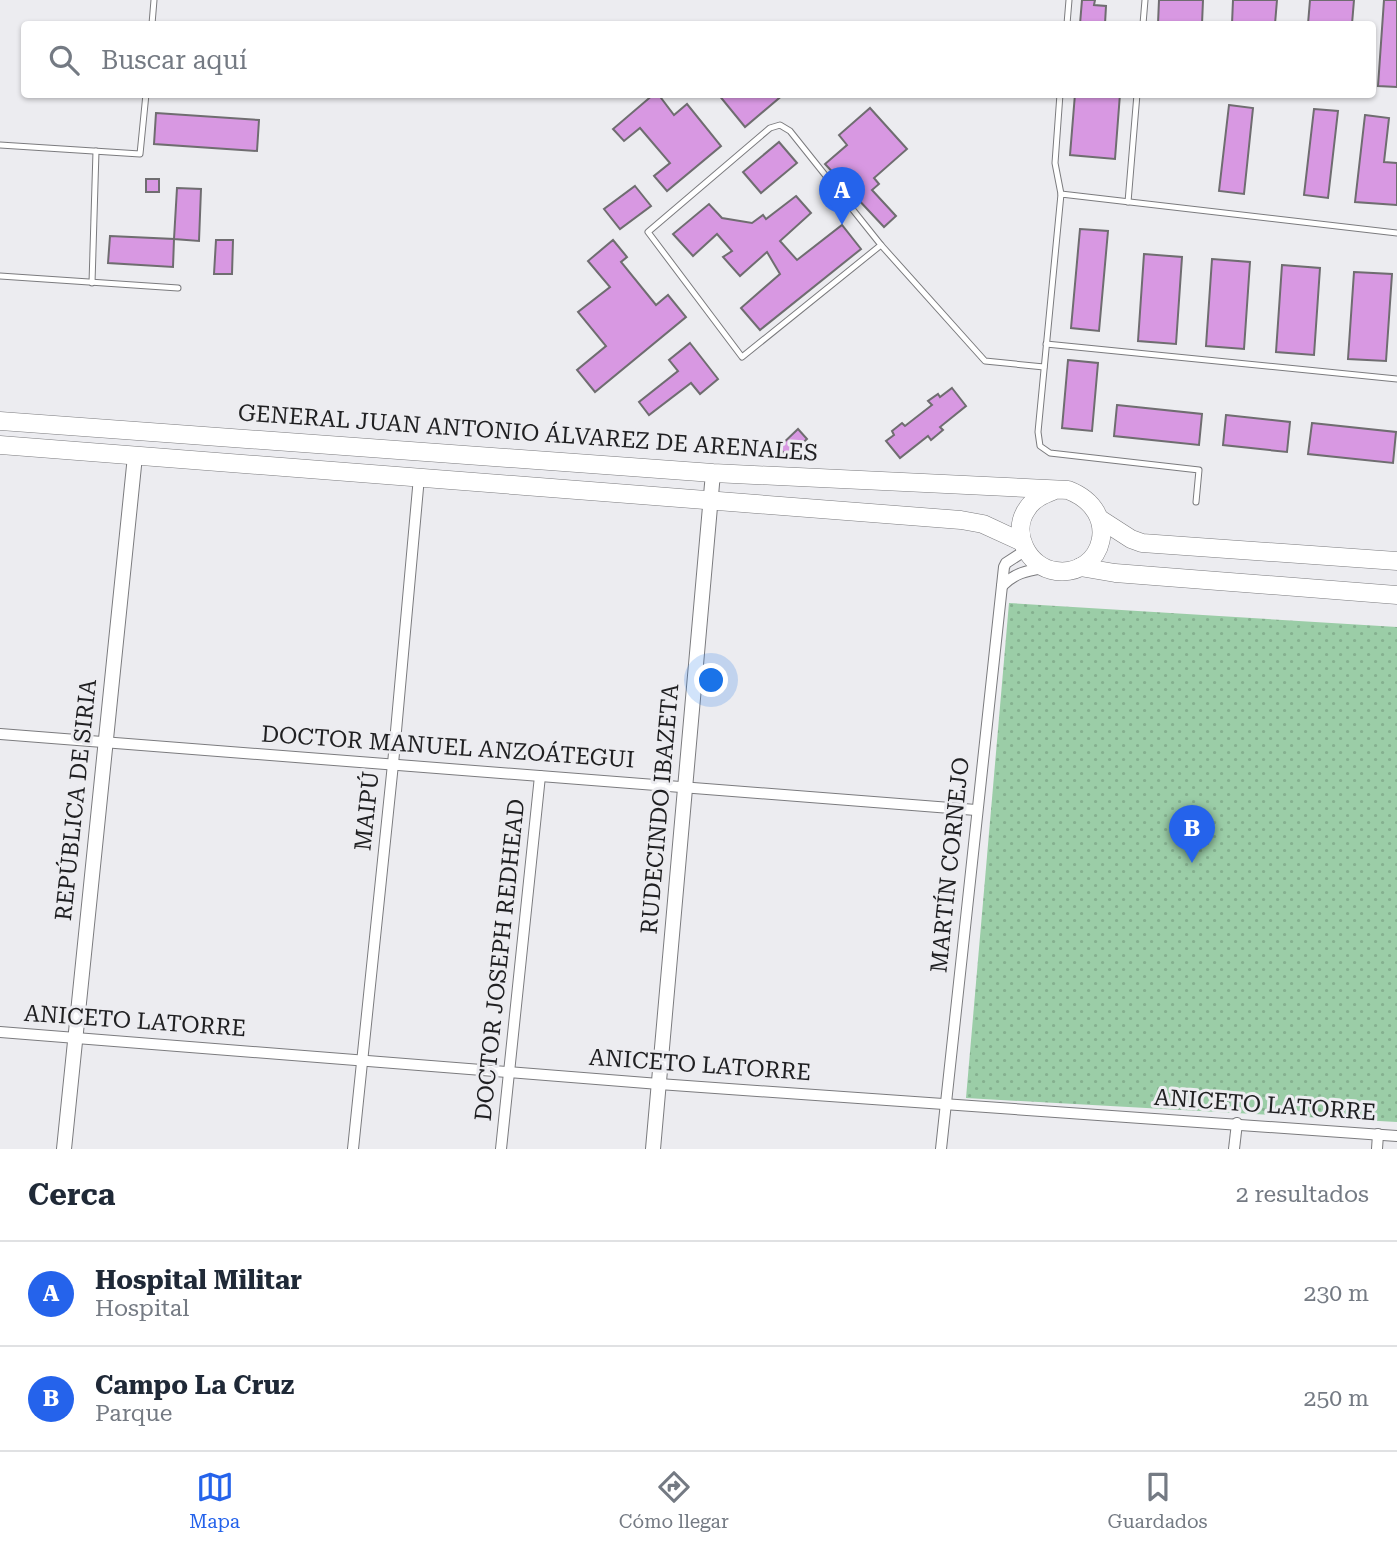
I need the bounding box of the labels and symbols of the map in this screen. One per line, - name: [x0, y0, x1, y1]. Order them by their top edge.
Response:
- pin: A: [819, 167, 865, 225]
- street label: GENERAL JUAN ANTONIO ÁLVAREZ DE ARENALES: [237, 399, 819, 467]
- your location: [694, 663, 728, 697]
- street label: REPÚBLICA DE SIRIA: [49, 678, 102, 922]
- street label: RUDECINDO IBAZETA: [636, 683, 684, 935]
- street label: DOCTOR MANUEL ANZOÁTEGUI: [260, 720, 636, 774]
- street label: MARTÍN CORNEJO: [925, 756, 975, 974]
- street label: MAIPÚ: [348, 770, 385, 852]
- street label: DOCTOR JOSEPH REDHEAD: [470, 798, 530, 1122]
- pin: B: [1169, 805, 1215, 863]
- street label: ANICETO LATORRE: [23, 1000, 247, 1042]
- street label: ANICETO LATORRE: [588, 1044, 812, 1086]
- street label: ANICETO LATORRE: [1153, 1084, 1377, 1126]

